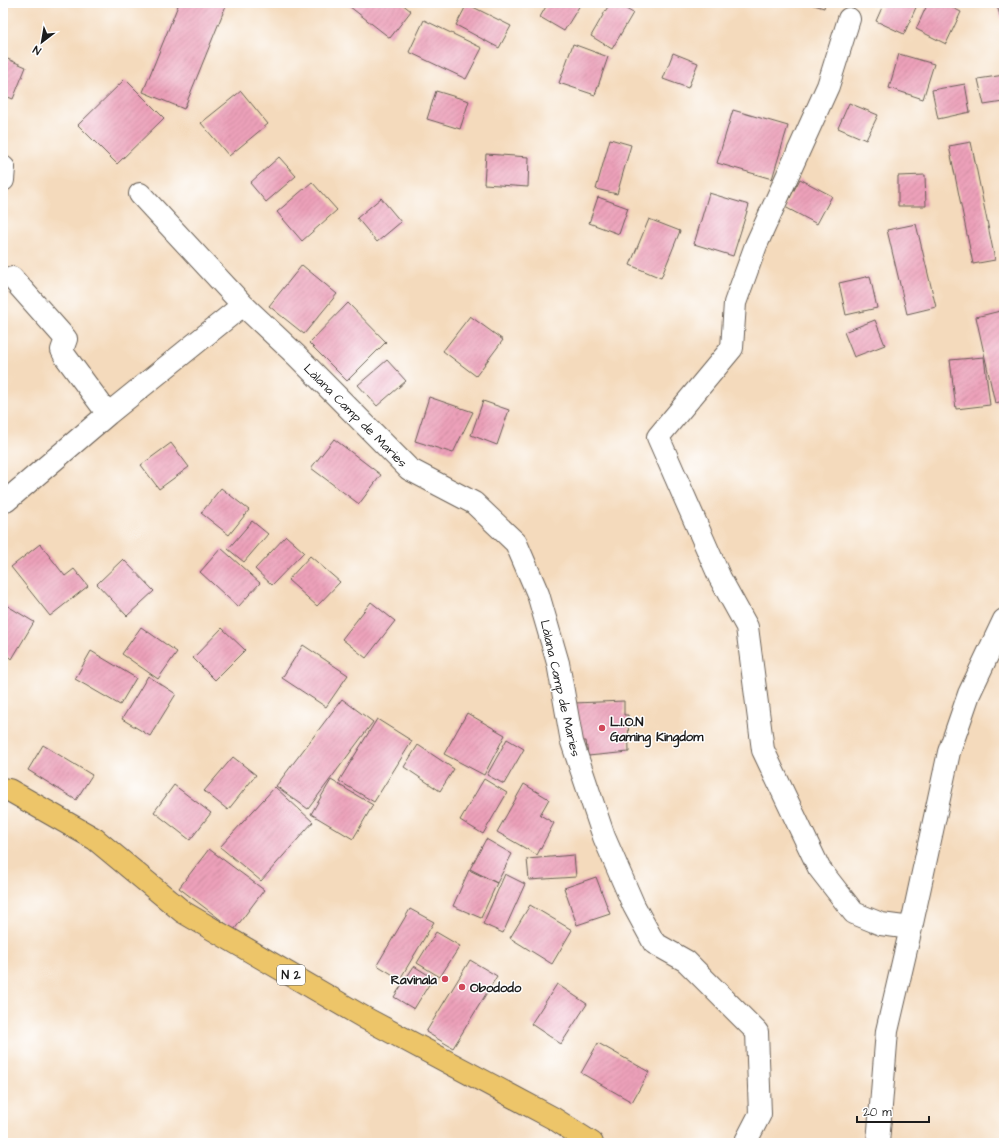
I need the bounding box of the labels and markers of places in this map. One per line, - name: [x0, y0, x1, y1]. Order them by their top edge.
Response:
- place label: L.I.O.N Gaming Kingdom: [610, 713, 704, 748]
- marker: L.I.O.N Gaming Kingdom: [597, 723, 607, 733]
- place label: Ravinala: [391, 971, 437, 989]
- marker: Ravinala: [440, 974, 450, 984]
- place label: Obododo: [470, 979, 522, 997]
- marker: Obododo: [457, 982, 467, 992]

